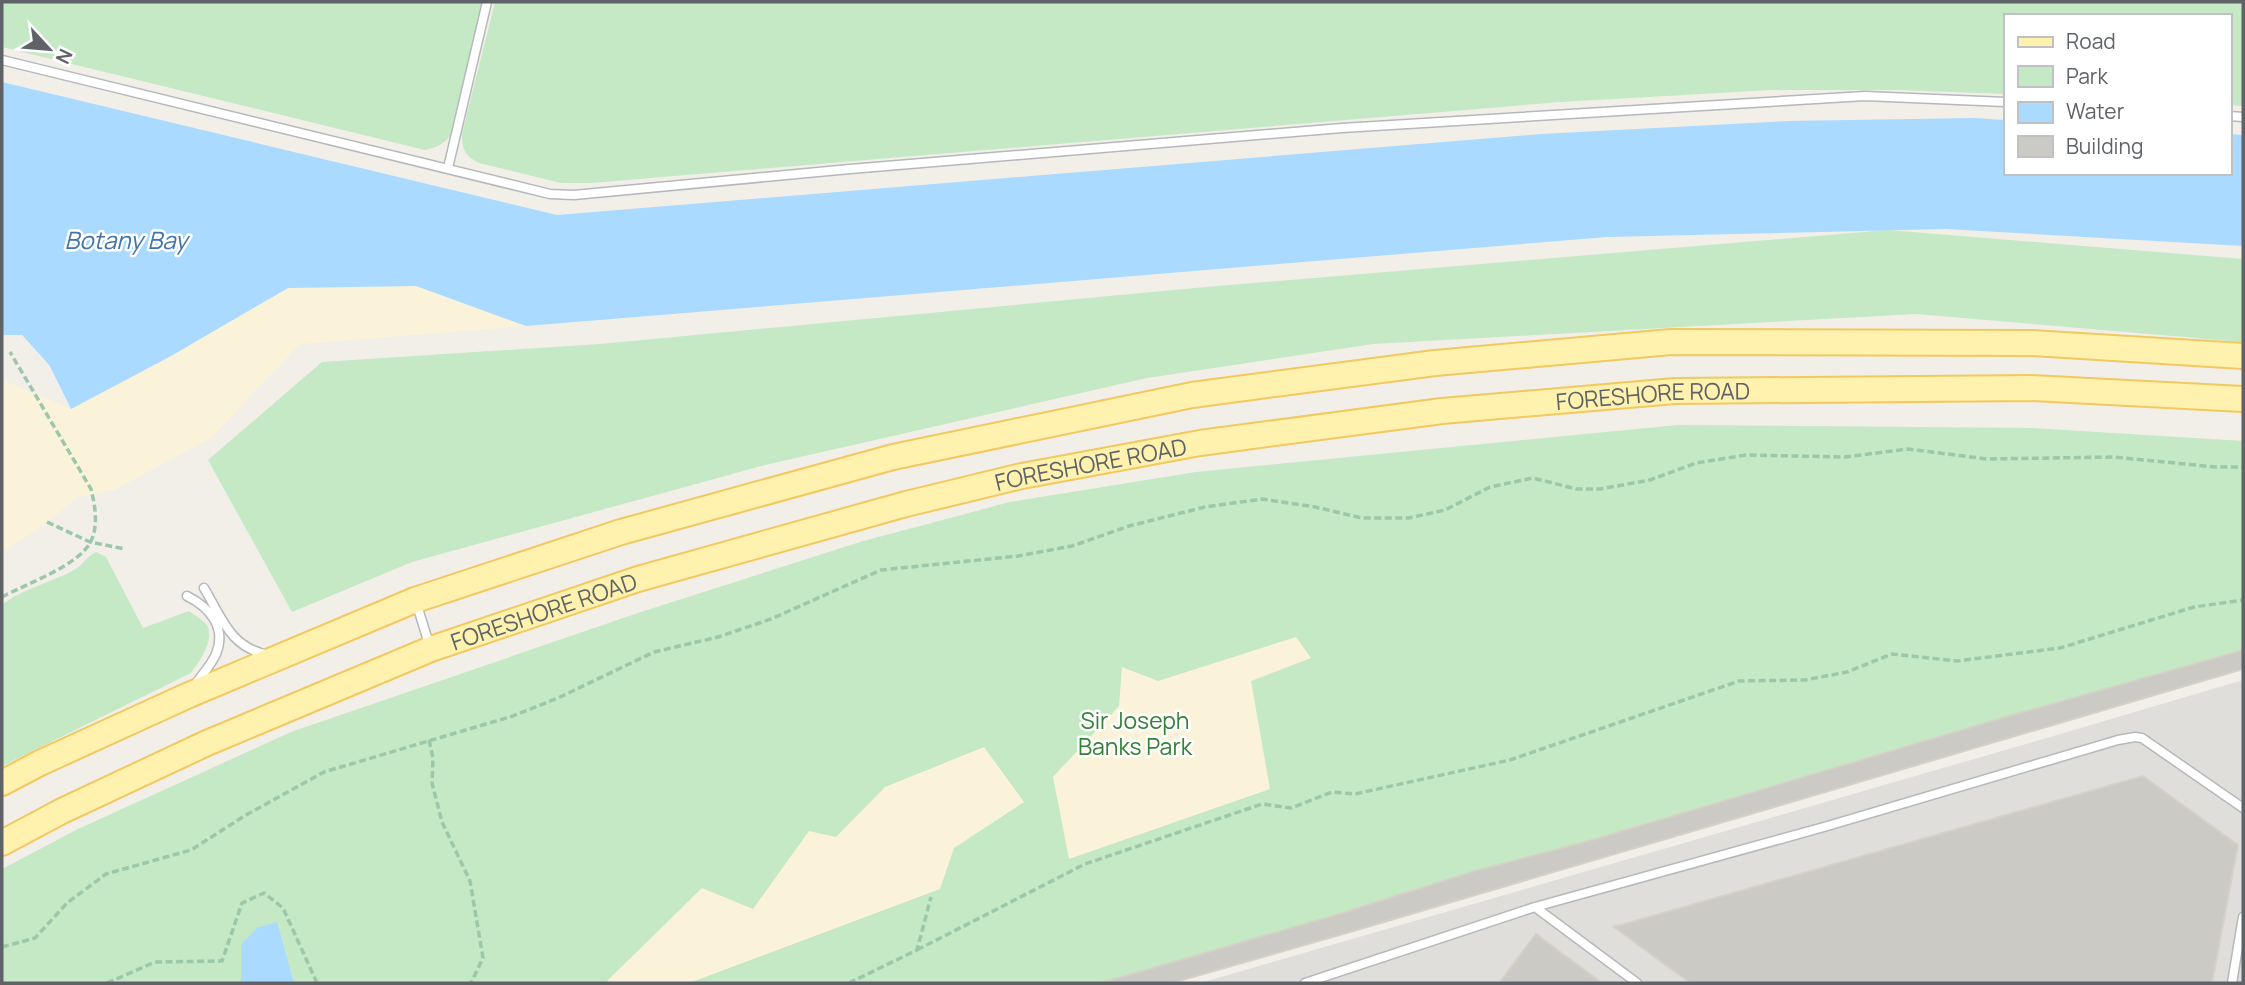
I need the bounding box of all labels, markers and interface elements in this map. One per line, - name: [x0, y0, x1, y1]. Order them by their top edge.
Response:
- north arrow: [14, 14, 84, 84]
- legend: [2004, 14, 2231, 175]
- text: Road: [2066, 27, 2116, 55]
- text: N: [50, 45, 79, 68]
- text: Park: [2066, 62, 2108, 90]
- text: Water: [2066, 97, 2125, 125]
- text: Building: [2066, 132, 2143, 160]
- water label: Botany Bay: [64, 223, 191, 256]
- street label: FORESHORE ROAD: [1554, 374, 1750, 417]
- street label: FORESHORE ROAD: [991, 430, 1189, 498]
- street label: FORESHORE ROAD: [446, 565, 641, 657]
- park label: Sir Joseph Banks Park: [1078, 704, 1193, 762]

